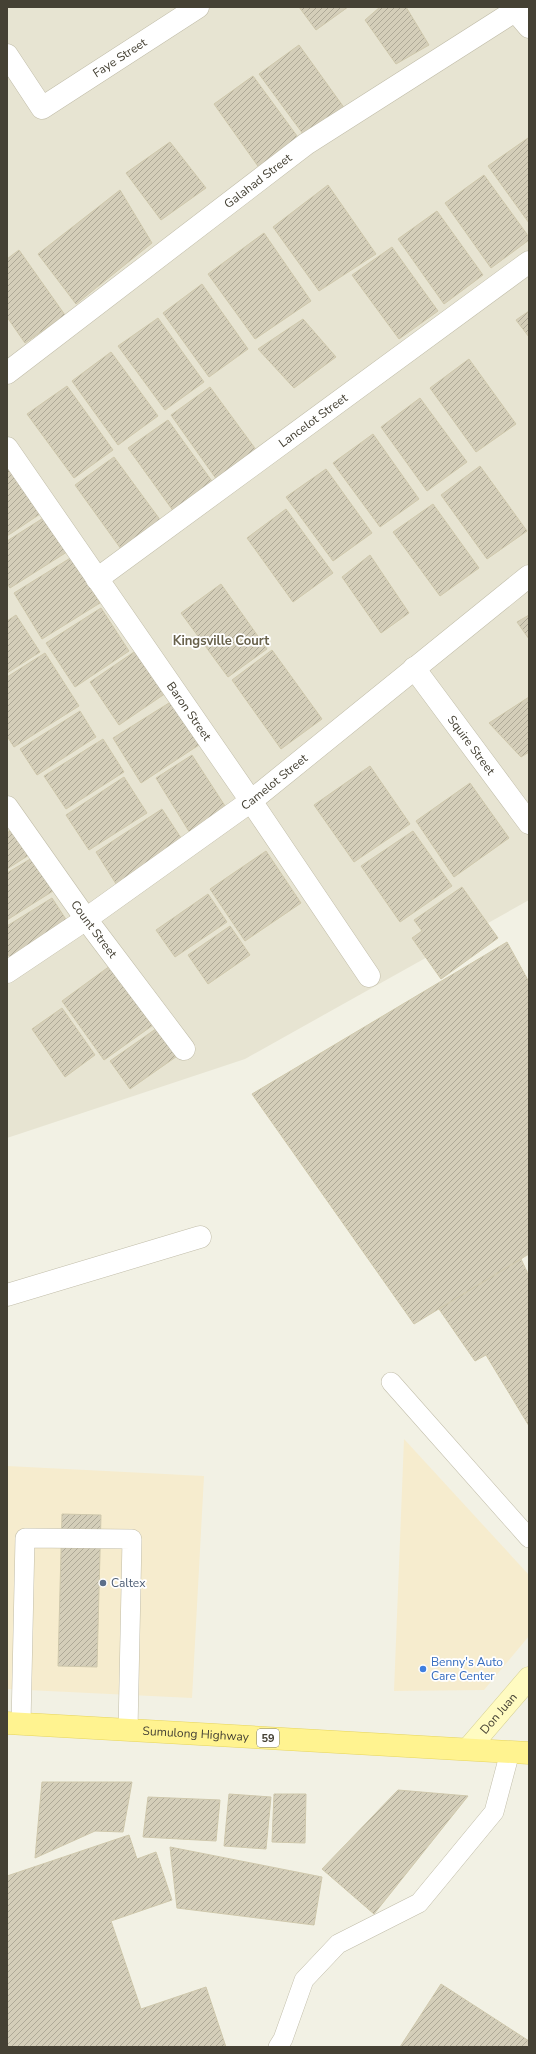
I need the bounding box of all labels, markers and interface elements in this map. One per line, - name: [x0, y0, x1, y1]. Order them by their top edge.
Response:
- street label: Faye Street: [90, 34, 150, 81]
- street label: Galahad Street: [221, 149, 296, 212]
- street label: Lancelot Street: [275, 389, 351, 451]
- district label: Kingsville Court: [173, 632, 270, 650]
- street label: Baron Street: [163, 679, 215, 744]
- street label: Squire Street: [444, 712, 499, 779]
- street label: Camelot Street: [238, 750, 312, 814]
- street label: Count Street: [67, 897, 121, 962]
- place label: Caltex: [111, 1575, 146, 1591]
- marker: Caltex: [98, 1578, 108, 1588]
- place label: Benny's Auto Care Center: [431, 1654, 503, 1684]
- marker: Benny's Auto Care Center: [418, 1664, 428, 1674]
- street label: Don Juan: [476, 1689, 521, 1737]
- street label: Sumulong Highway: [142, 1723, 250, 1745]
- road number: 59: [257, 1729, 279, 1747]

